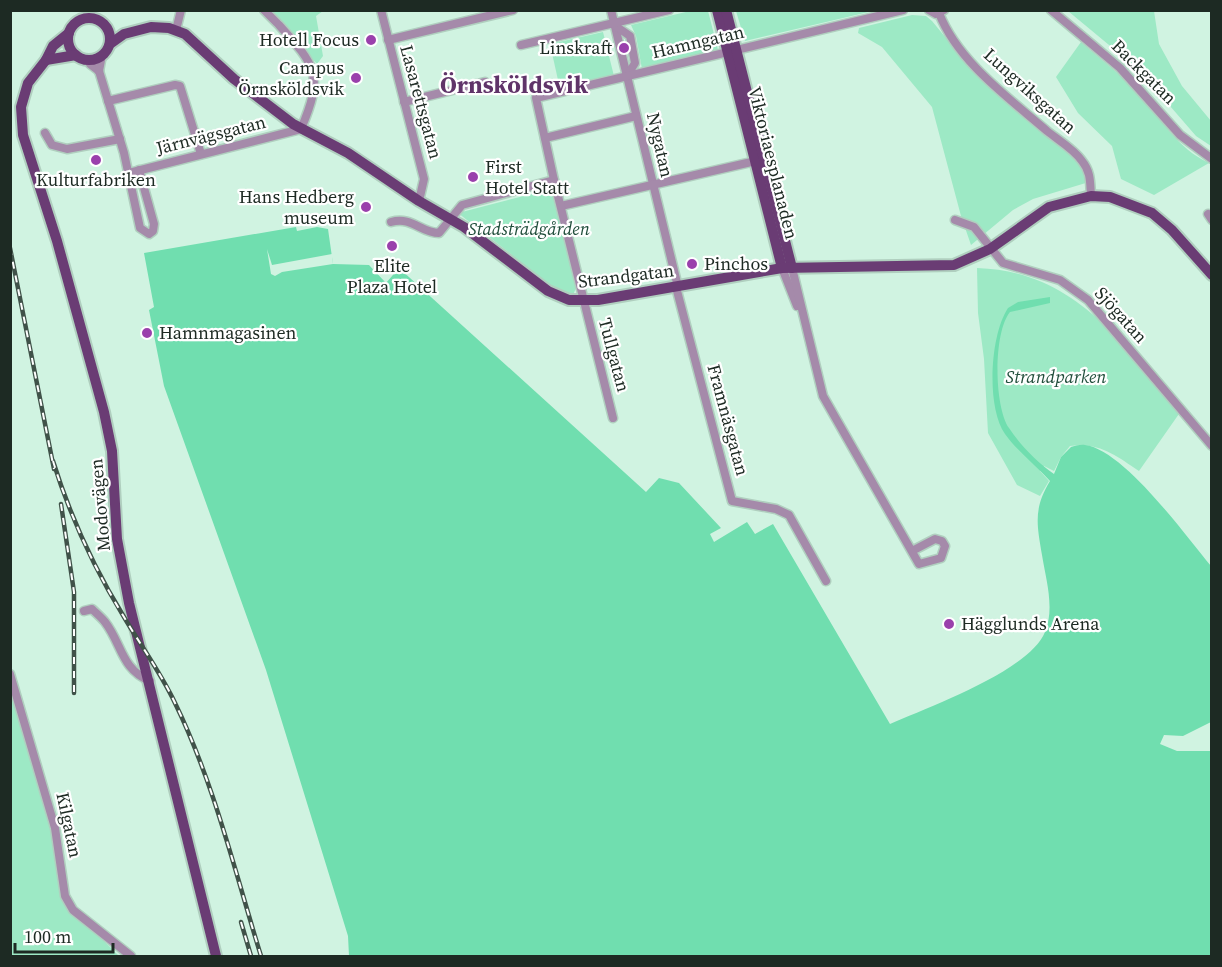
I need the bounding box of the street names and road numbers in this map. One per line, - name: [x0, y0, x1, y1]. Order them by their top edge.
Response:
- street label: Hamngatan: [649, 19, 747, 64]
- street label: Backgatan: [1106, 34, 1183, 110]
- street label: Lasarettsgatan: [394, 42, 449, 162]
- street label: Lungviksgatan: [978, 42, 1082, 139]
- street label: Viktoriaesplanaden: [742, 84, 805, 242]
- street label: Järnvägsgatan: [152, 109, 268, 160]
- street label: Nygatan: [641, 110, 680, 180]
- street label: Strandgatan: [577, 257, 675, 294]
- street label: Sjögatan: [1089, 281, 1153, 348]
- street label: Tullgatan: [593, 315, 636, 395]
- street label: Framnäsgatan: [702, 361, 755, 479]
- street label: Modovägen: [83, 458, 116, 552]
- street label: Kilgatan: [50, 790, 89, 860]

